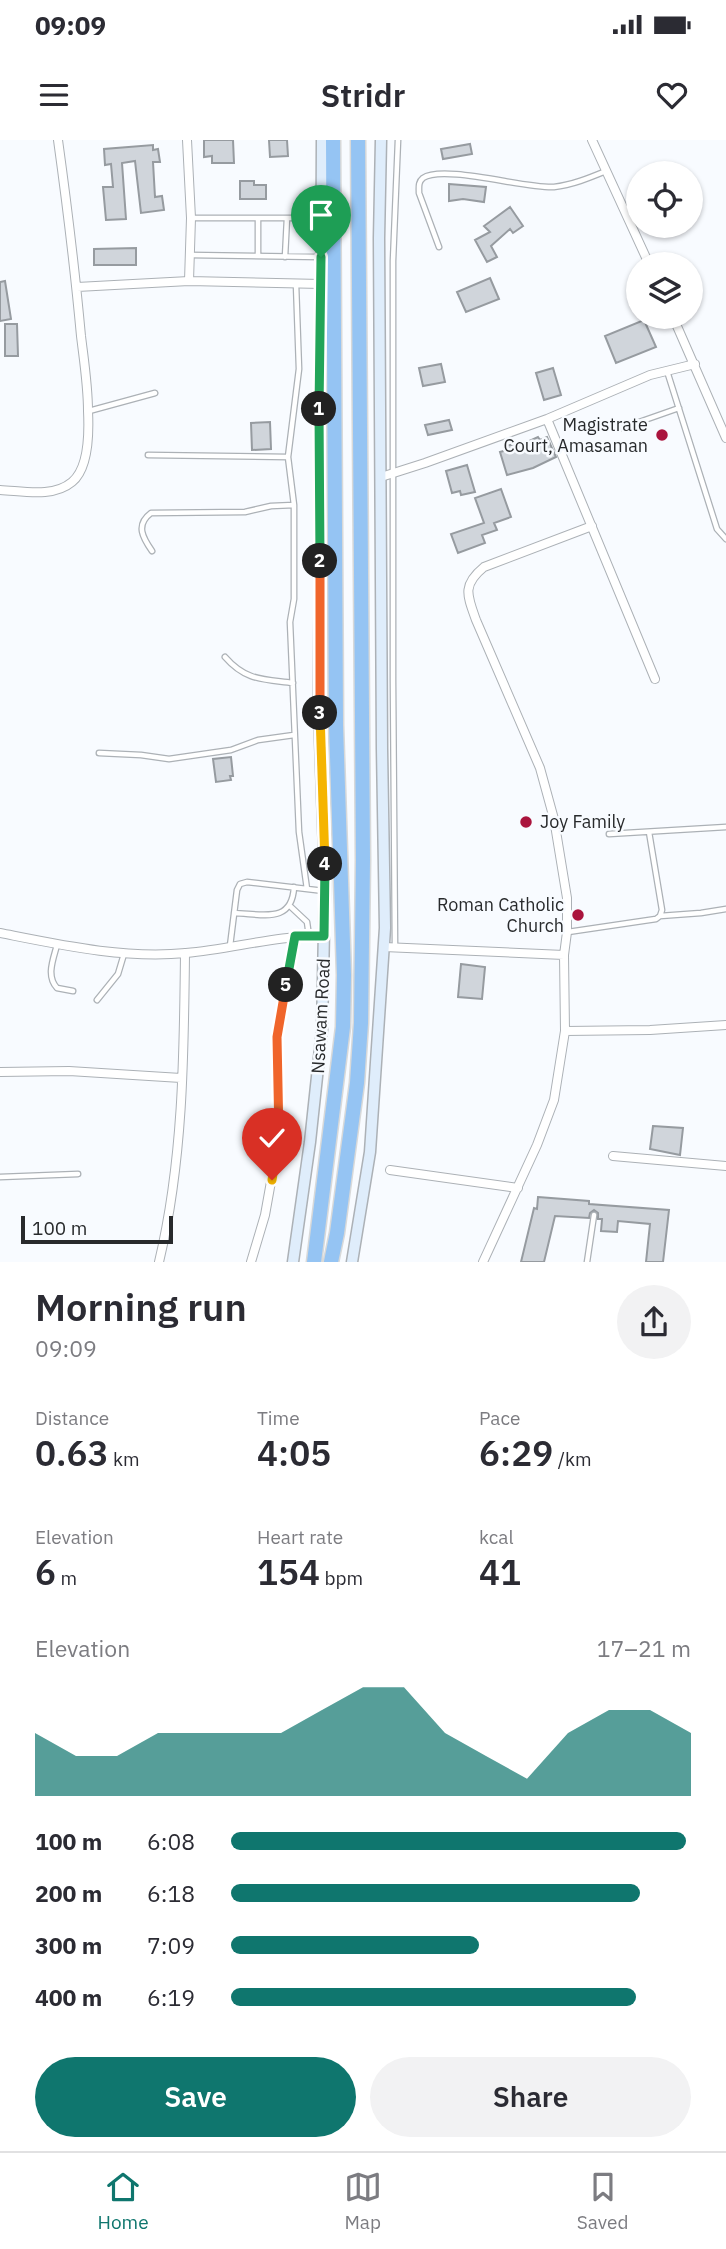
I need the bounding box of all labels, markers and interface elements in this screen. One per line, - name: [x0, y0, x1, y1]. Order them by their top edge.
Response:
- text: 09:09: [35, 8, 106, 42]
- text: Stridr: [321, 74, 405, 116]
- icon: menu: [35, 76, 73, 114]
- icon: heart: [653, 76, 691, 114]
- map controls: [626, 161, 703, 329]
- button: locate: [626, 161, 703, 238]
- pin: [291, 185, 351, 257]
- icon: arrive: [302, 196, 340, 234]
- button: layers: [626, 252, 703, 329]
- pin: 1: [302, 392, 336, 426]
- text: 1: [313, 396, 324, 420]
- place label: Magistrate Court, Amasaman: [504, 413, 648, 457]
- marker: Magistrate Court, Amasaman: [654, 427, 670, 443]
- pin: 2: [302, 544, 338, 578]
- text: 2: [314, 548, 325, 572]
- pin: 3: [302, 696, 338, 730]
- text: 3: [314, 700, 325, 724]
- place label: Joy Family: [540, 810, 625, 833]
- marker: Joy Family: [518, 814, 534, 830]
- pin: 4: [308, 846, 342, 882]
- text: 4: [319, 851, 330, 875]
- place label: Roman Catholic Church: [437, 893, 564, 937]
- marker: Roman Catholic Church: [570, 907, 586, 923]
- street label: Nsawam Road: [306, 958, 335, 1074]
- pin: 5: [268, 968, 304, 1002]
- text: 5: [280, 972, 291, 996]
- pin: [242, 1108, 302, 1180]
- icon: check: [253, 1119, 291, 1157]
- scale bar: [21, 1213, 173, 1245]
- text: 100 m: [32, 1216, 87, 1240]
- text: Morning run: [35, 1282, 247, 1331]
- button: share: [617, 1285, 691, 1359]
- text: 09:09: [35, 1333, 97, 1363]
- text: Distance: [35, 1406, 109, 1430]
- text: Time: [257, 1406, 300, 1430]
- text: Pace: [479, 1406, 520, 1430]
- text: 0.63: [35, 1430, 108, 1476]
- text: 4:05: [257, 1430, 331, 1476]
- text: 6:29: [479, 1430, 553, 1476]
- text: km: [108, 1447, 140, 1471]
- text: /km: [553, 1447, 592, 1471]
- text: Elevation: [35, 1525, 114, 1549]
- text: Heart rate: [257, 1525, 343, 1549]
- text: kcal: [479, 1525, 514, 1549]
- text: 6: [35, 1549, 56, 1595]
- text: 154: [257, 1549, 320, 1595]
- text: 41: [479, 1549, 521, 1595]
- text: m: [56, 1566, 77, 1590]
- text: bpm: [320, 1566, 363, 1590]
- text: Elevation: [35, 1633, 130, 1663]
- text: 17–21 m: [597, 1633, 691, 1663]
- text: 100 m: [35, 1826, 102, 1856]
- text: 6:08: [147, 1826, 195, 1856]
- text: 200 m: [35, 1878, 102, 1908]
- text: 6:18: [147, 1878, 195, 1908]
- text: 300 m: [35, 1930, 102, 1960]
- text: 7:09: [147, 1930, 195, 1960]
- text: 400 m: [35, 1982, 102, 2012]
- text: 6:19: [147, 1982, 195, 2012]
- button: Save: [35, 2057, 356, 2137]
- button: Share: [370, 2057, 691, 2137]
- tab: Home: [98, 2168, 149, 2234]
- tab: Map: [344, 2168, 382, 2234]
- tab: Saved: [577, 2168, 628, 2234]

